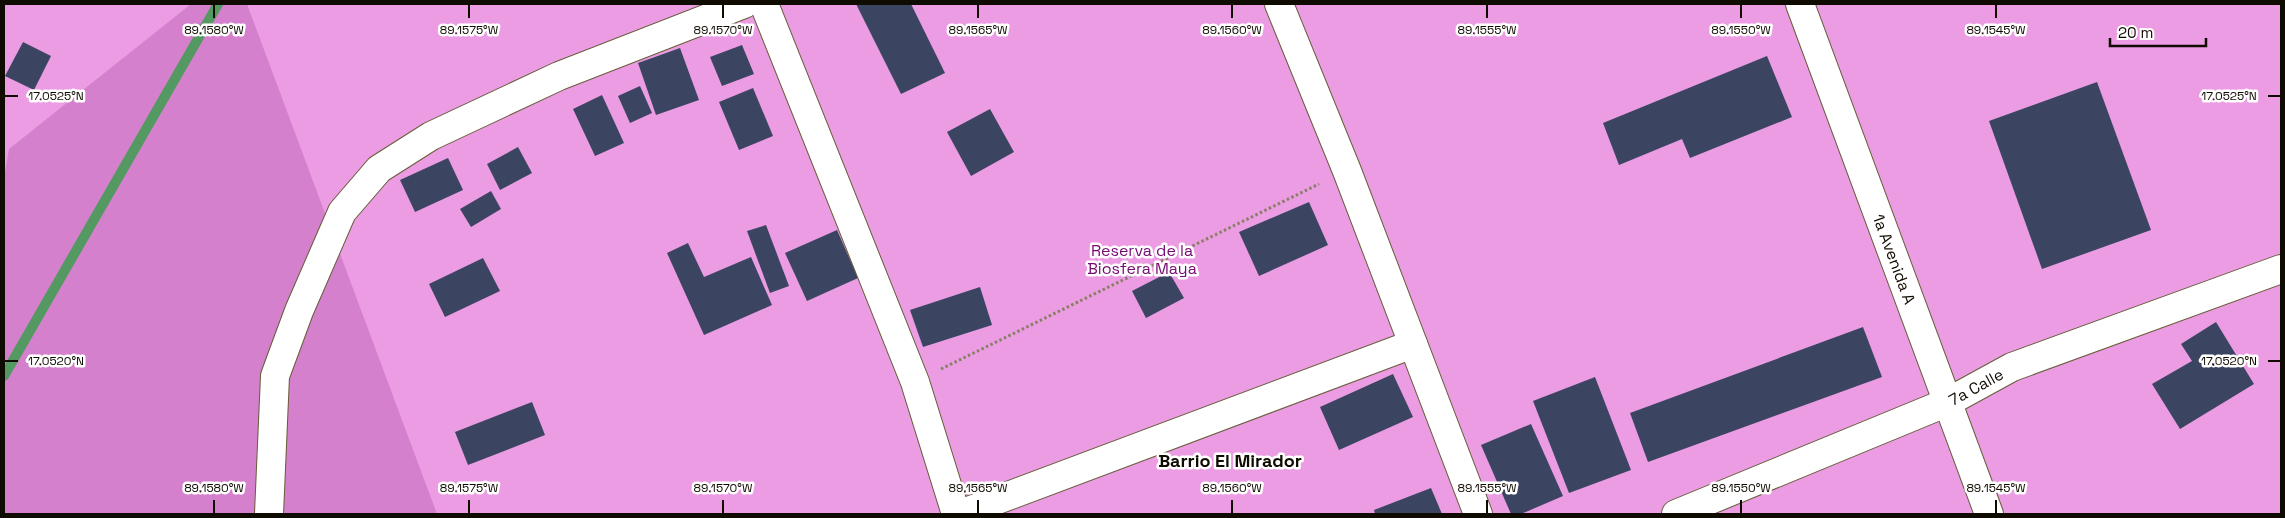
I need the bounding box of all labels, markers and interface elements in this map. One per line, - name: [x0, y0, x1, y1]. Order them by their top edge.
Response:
- scale bar: [2110, 15, 2206, 47]
- text: 89.1580°W: [184, 22, 244, 38]
- text: 89.1575°W: [440, 22, 499, 38]
- text: 89.1570°W: [694, 22, 753, 38]
- text: 89.1565°W: [948, 22, 1008, 38]
- text: 89.1560°W: [1202, 22, 1262, 38]
- text: 89.1555°W: [1458, 22, 1517, 38]
- text: 89.1550°W: [1711, 22, 1771, 38]
- text: 89.1545°W: [1966, 22, 2026, 38]
- text: 20 m: [2118, 23, 2153, 42]
- text: 17.0525°N: [28, 88, 84, 104]
- text: 17.0525°N: [2201, 88, 2257, 104]
- street label: 1a Avenida A: [1868, 211, 1920, 307]
- park label: Reserva de la Biosfera Maya: [1087, 240, 1197, 279]
- text: 17.0520°N: [28, 353, 84, 369]
- text: 17.0520°N: [2201, 353, 2257, 369]
- street label: 7a Calle: [1945, 364, 2007, 411]
- district label: Barrio El Mirador: [1158, 449, 1302, 472]
- text: 89.1580°W: [184, 480, 244, 496]
- text: 89.1575°W: [440, 480, 499, 496]
- text: 89.1570°W: [694, 480, 753, 496]
- text: 89.1565°W: [948, 480, 1008, 496]
- text: 89.1560°W: [1202, 480, 1262, 496]
- text: 89.1555°W: [1458, 480, 1517, 496]
- text: 89.1550°W: [1711, 480, 1771, 496]
- text: 89.1545°W: [1966, 480, 2026, 496]

